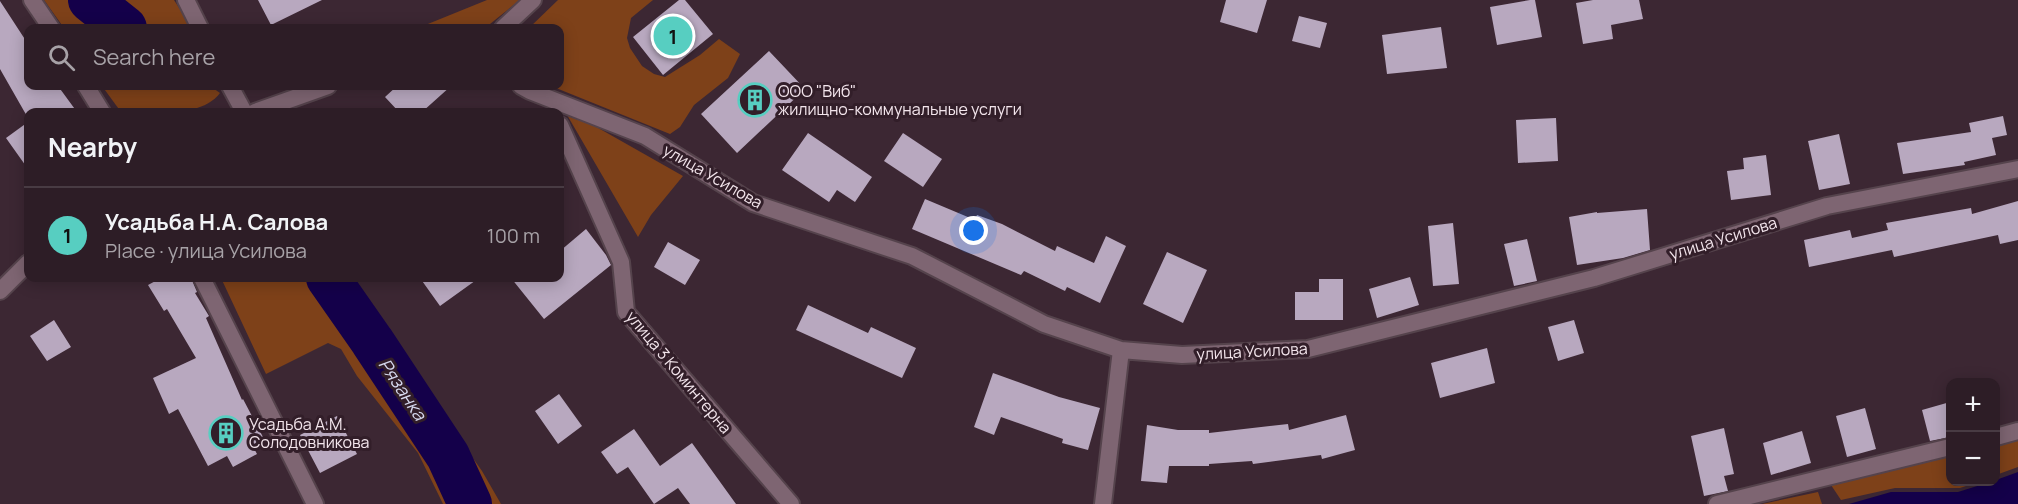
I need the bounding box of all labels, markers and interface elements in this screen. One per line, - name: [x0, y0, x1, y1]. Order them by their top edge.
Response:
- pin: 1: [654, 14, 692, 58]
- search box: [24, 24, 564, 90]
- icon: search: [45, 41, 78, 74]
- text: Search here: [93, 42, 215, 72]
- place label: ООО "Виб" жилищно-коммунальные услуги: [778, 80, 1022, 120]
- building icon: ООО "Виб" жилищно-коммунальные услуги: [737, 82, 773, 118]
- text: Nearby: [48, 129, 137, 165]
- street label: улица Усилова: [659, 139, 767, 213]
- text: Усадьба Н.А. Салова: [105, 207, 328, 237]
- street label: улица Усилова: [1667, 211, 1779, 265]
- your location: [959, 216, 988, 245]
- text: 1: [63, 222, 72, 249]
- text: 100 m: [487, 222, 540, 249]
- text: Place · улица Усилова: [105, 237, 307, 264]
- street label: улица 3 Коминтерна: [621, 306, 737, 438]
- street label: улица Усилова: [1196, 337, 1308, 365]
- water label: Рязанка: [374, 353, 433, 425]
- map controls: [1946, 378, 2000, 486]
- button: +: [1946, 378, 2000, 432]
- place label: Усадьба А.М. Солодовникова: [249, 413, 369, 453]
- building icon: Усадьба А.М. Солодовникова: [208, 415, 244, 451]
- button: −: [1946, 432, 2000, 486]

